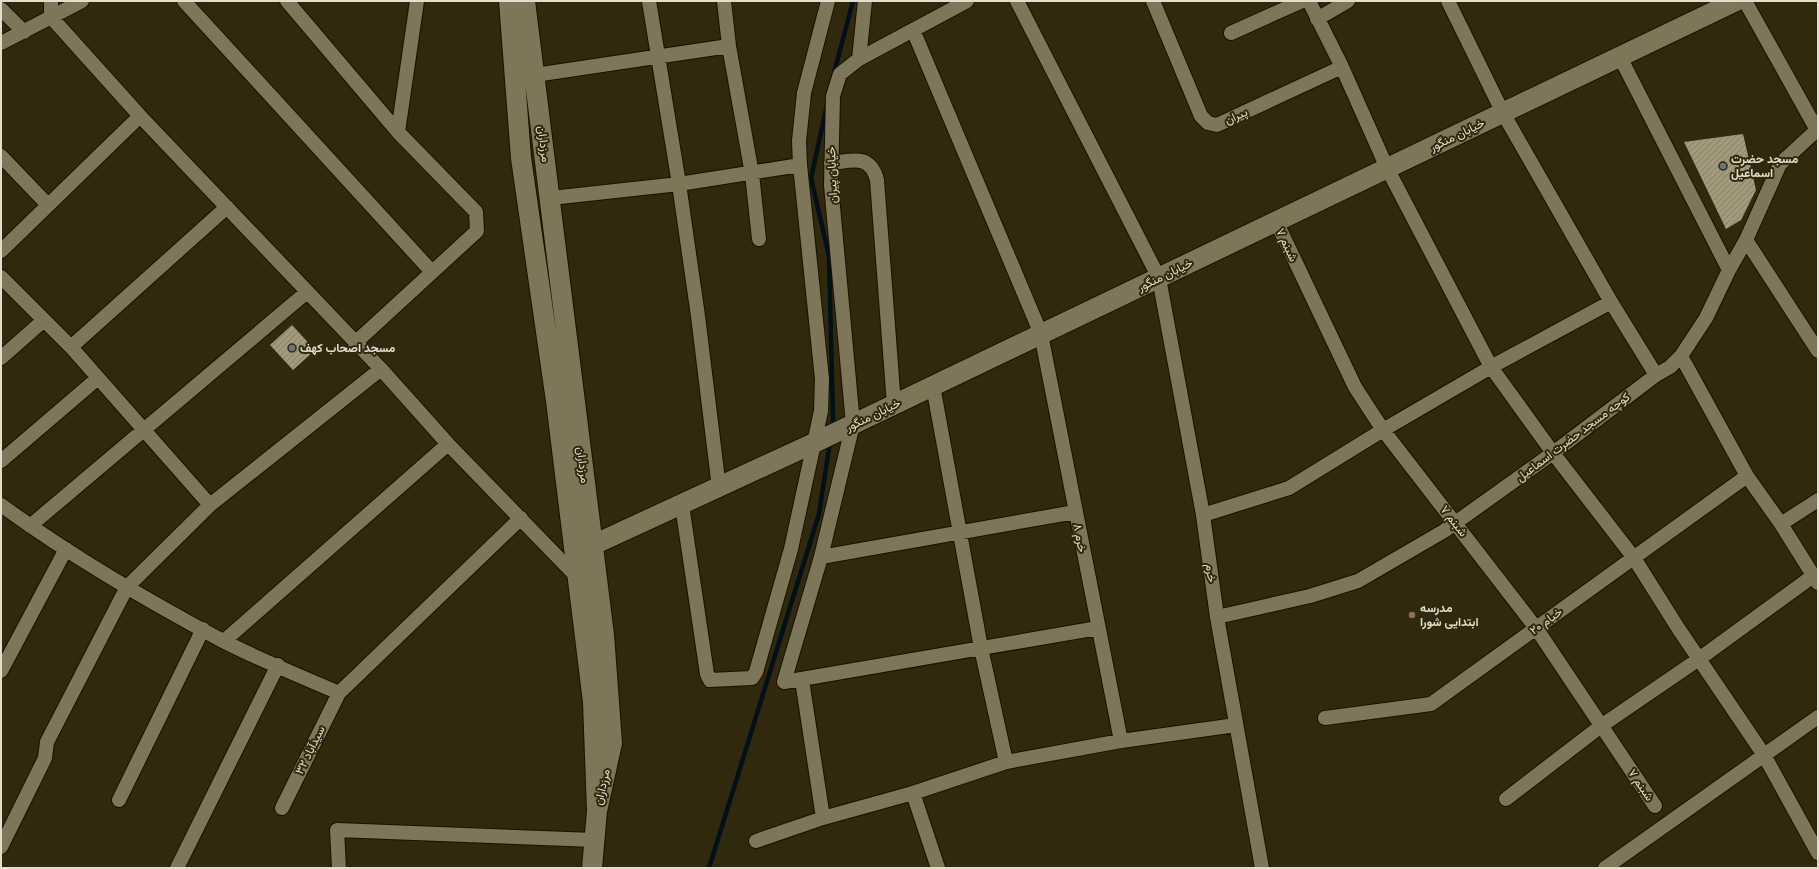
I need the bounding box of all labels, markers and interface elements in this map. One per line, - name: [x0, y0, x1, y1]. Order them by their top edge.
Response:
- street label: پیران: [1222, 105, 1250, 128]
- street label: خیابان منگور: [1426, 116, 1487, 156]
- street label: مرزداران: [534, 125, 553, 163]
- street label: خیابان پیران: [824, 146, 841, 204]
- place label: مسجد حضرت اسماعیل: [1731, 152, 1799, 180]
- marker: مسجد حضرت اسماعیل: [1718, 161, 1728, 171]
- street label: شبنم ۷: [1272, 226, 1301, 264]
- street label: خیابان منگور: [1134, 256, 1195, 296]
- place label: مسجد اصحاب کهف: [300, 341, 396, 356]
- marker: مسجد اصحاب کهف: [287, 343, 297, 353]
- street label: کوچه مسجد حضرت اسماعیل: [1513, 390, 1633, 485]
- street label: خیابان منگور: [842, 396, 903, 436]
- street label: مرزداران: [573, 446, 592, 484]
- street label: شبنم ۷: [1437, 503, 1470, 540]
- street label: خرم ۸: [1069, 522, 1090, 554]
- street label: خرم: [1202, 563, 1219, 583]
- place label: مدرسه ابتدایی شورا: [1420, 601, 1479, 630]
- street label: خیام ۲۰: [1527, 604, 1566, 638]
- marker: مدرسه ابتدایی شورا: [1407, 610, 1417, 620]
- street label: سیدآباد ۳۲: [292, 723, 328, 777]
- street label: شبنم ۷: [1624, 766, 1657, 804]
- street label: مرزداران: [591, 768, 614, 807]

